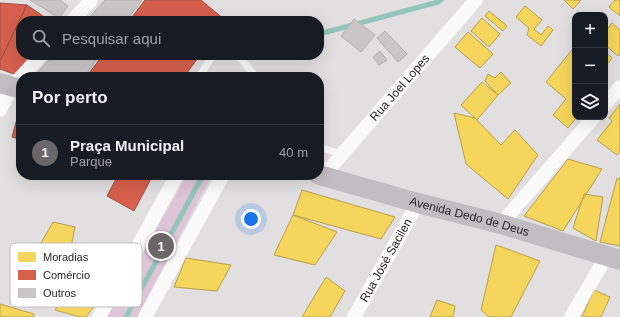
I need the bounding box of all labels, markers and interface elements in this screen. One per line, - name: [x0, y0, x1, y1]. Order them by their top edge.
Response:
- map controls: [572, 12, 608, 120]
- button: +: [572, 12, 608, 48]
- search box: [16, 16, 324, 60]
- icon: search: [30, 27, 52, 49]
- text: Pesquisar aqui: [62, 30, 161, 47]
- button: −: [572, 48, 608, 84]
- street label: Rua Joel Lopes: [367, 52, 432, 124]
- button: layers: [572, 84, 608, 120]
- text: Por perto: [32, 88, 108, 107]
- text: Praça Municipal: [70, 137, 184, 154]
- text: 1: [41, 145, 49, 160]
- text: 40 m: [279, 145, 308, 160]
- text: Parque: [70, 154, 112, 169]
- street label: Avenida Dedo de Deus: [408, 194, 531, 239]
- your location: [241, 209, 261, 229]
- street label: Rua José Sacilen: [357, 216, 415, 305]
- pin: 1: [148, 231, 174, 261]
- legend: [10, 243, 142, 307]
- text: Moradias: [43, 251, 89, 263]
- text: Comércio: [43, 269, 90, 281]
- text: Outros: [43, 287, 77, 299]

